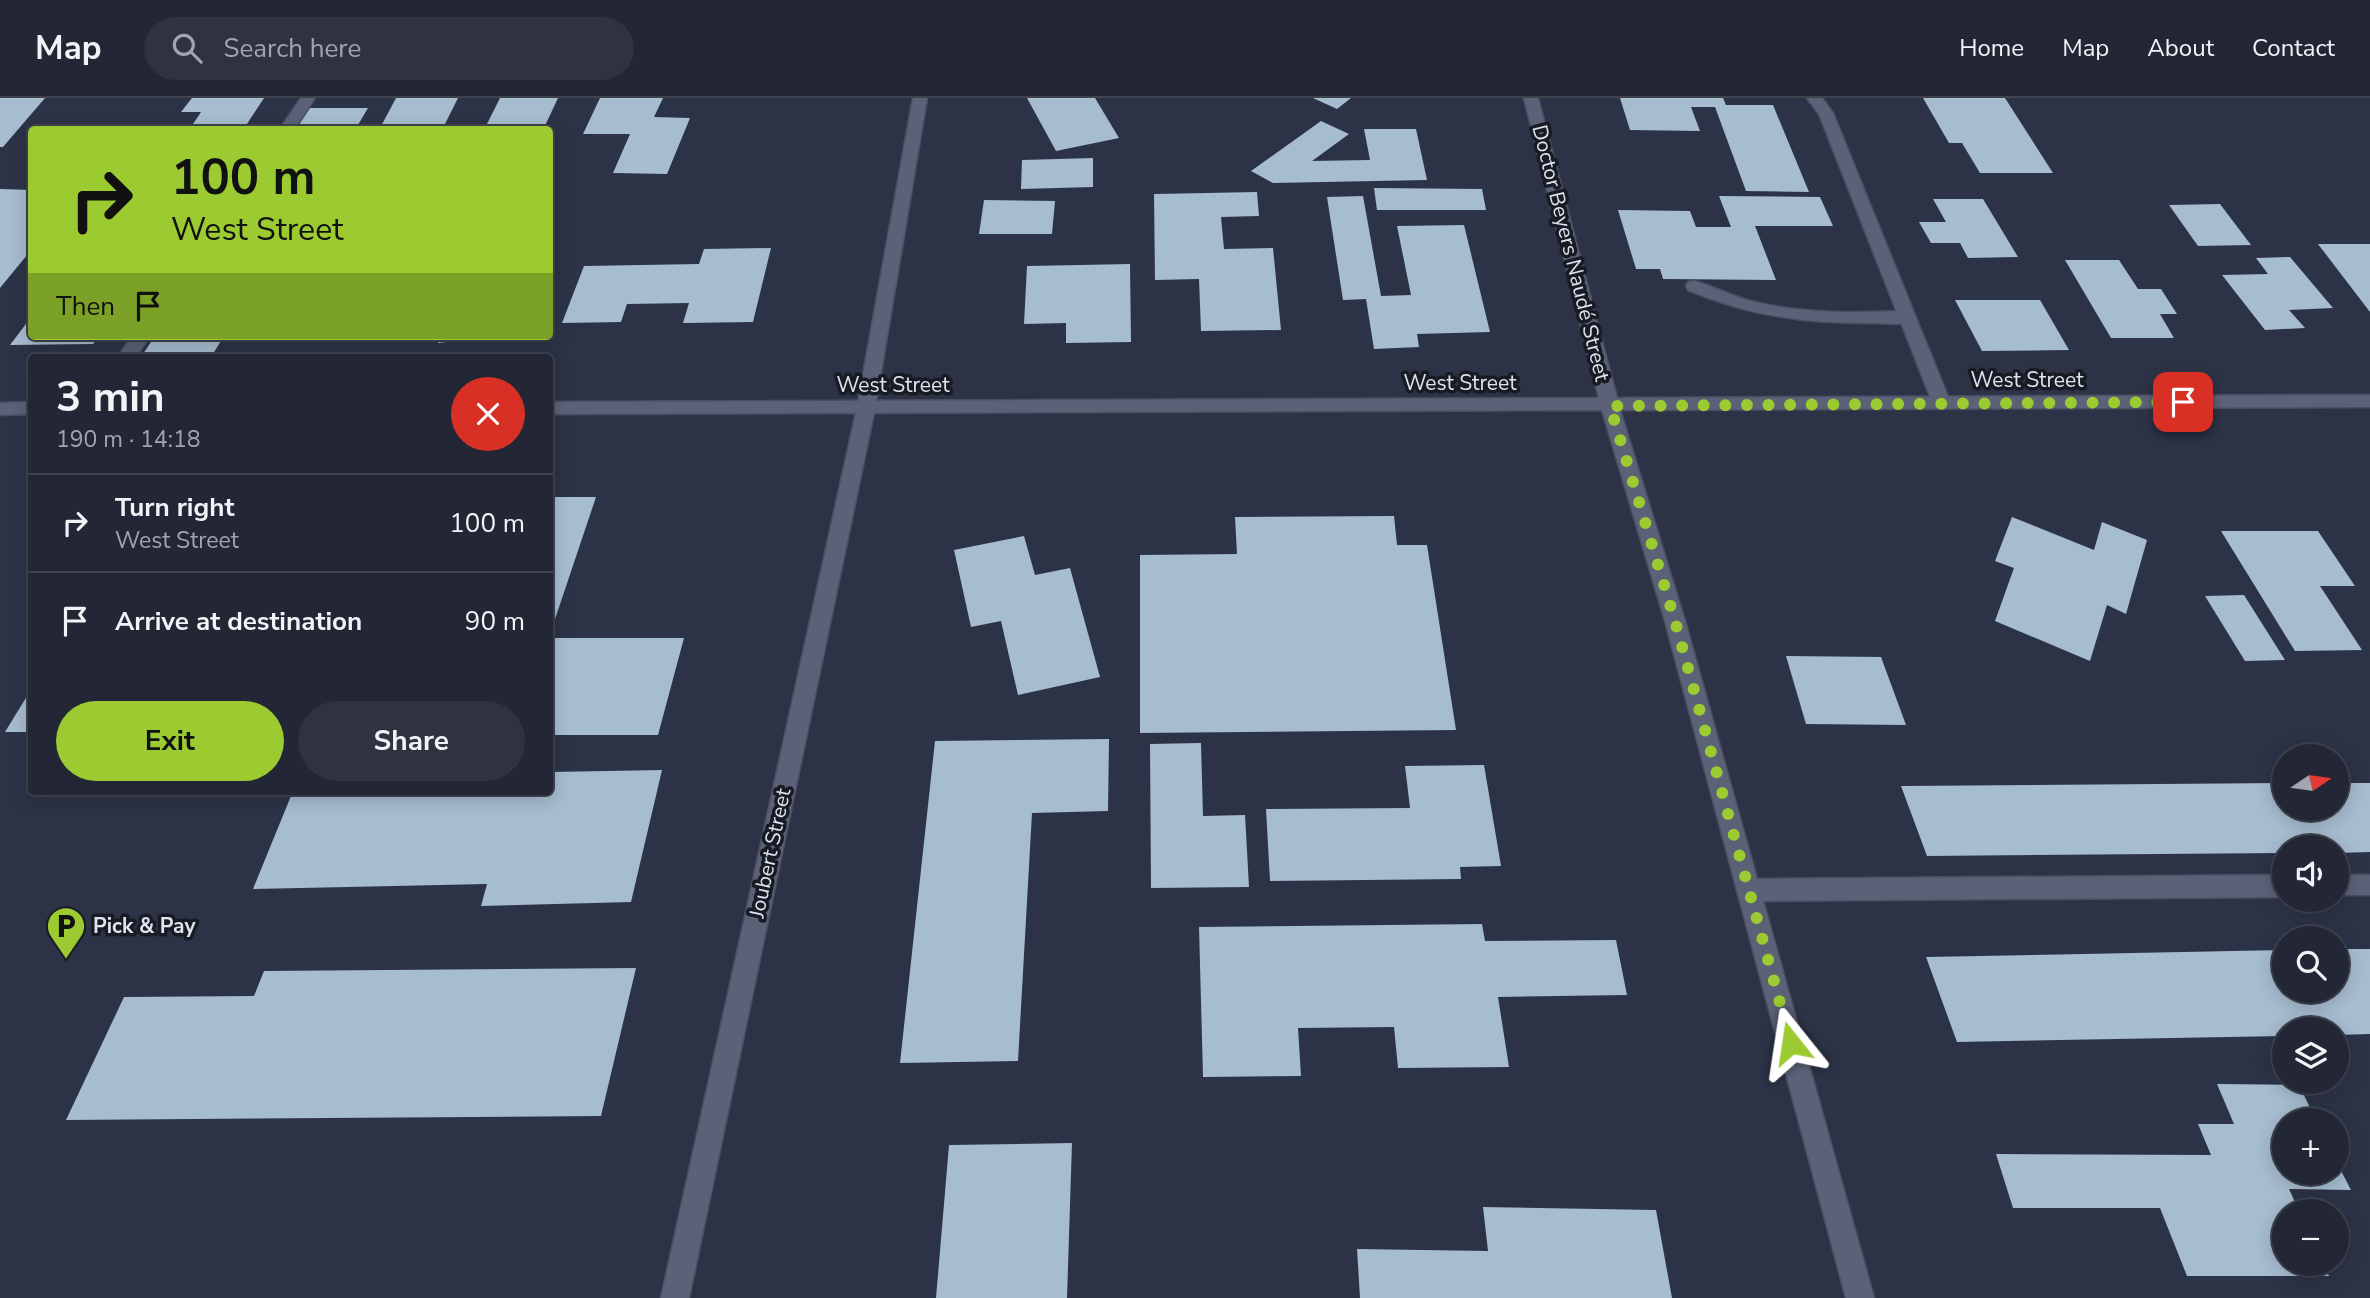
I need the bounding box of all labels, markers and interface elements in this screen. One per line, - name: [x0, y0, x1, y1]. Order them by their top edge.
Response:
- search box: [144, 17, 634, 80]
- text: Map: [35, 26, 102, 71]
- icon: search: [168, 29, 206, 67]
- text: Search here: [224, 31, 361, 66]
- text: Home: [1959, 32, 2024, 64]
- text: Map: [2062, 32, 2109, 64]
- text: About: [2147, 32, 2214, 64]
- text: Contact: [2252, 32, 2335, 64]
- street label: Doctor Beyers Naudé Street: [1526, 122, 1617, 385]
- text: 100 m: [171, 144, 315, 211]
- icon: right: [56, 154, 147, 245]
- text: West Street: [171, 208, 343, 251]
- icon: arrive: [129, 287, 167, 325]
- text: Then: [56, 289, 115, 324]
- street label: West Street: [1970, 366, 2084, 394]
- text: 3 min: [56, 369, 165, 426]
- street label: West Street: [1403, 369, 1517, 397]
- street label: West Street: [836, 371, 950, 399]
- pin: [2153, 372, 2213, 432]
- button: close: [451, 377, 525, 451]
- icon: arrive: [2164, 383, 2202, 421]
- text: 190 m · 14:18: [56, 424, 201, 455]
- text: Turn right: [115, 490, 234, 525]
- icon: right: [56, 504, 94, 542]
- text: 100 m: [449, 506, 525, 541]
- text: West Street: [115, 525, 239, 556]
- icon: arrive: [56, 602, 94, 640]
- text: Arrive at destination: [115, 604, 362, 639]
- text: 90 m: [465, 604, 525, 639]
- button: Exit: [56, 701, 284, 781]
- button: Share: [298, 701, 525, 781]
- north arrow: [2272, 744, 2348, 821]
- map controls: [2272, 744, 2349, 1276]
- street label: Joubert Street: [742, 785, 798, 921]
- button: sound: [2272, 835, 2349, 912]
- parking icon: Pick & Pay: [45, 905, 87, 960]
- place label: Pick & Pay: [93, 912, 196, 940]
- button: search: [2272, 926, 2349, 1003]
- position arrow: [1754, 1006, 1828, 1080]
- button: layers: [2272, 1017, 2349, 1094]
- button: +: [2272, 1108, 2349, 1185]
- button: −: [2272, 1199, 2349, 1276]

